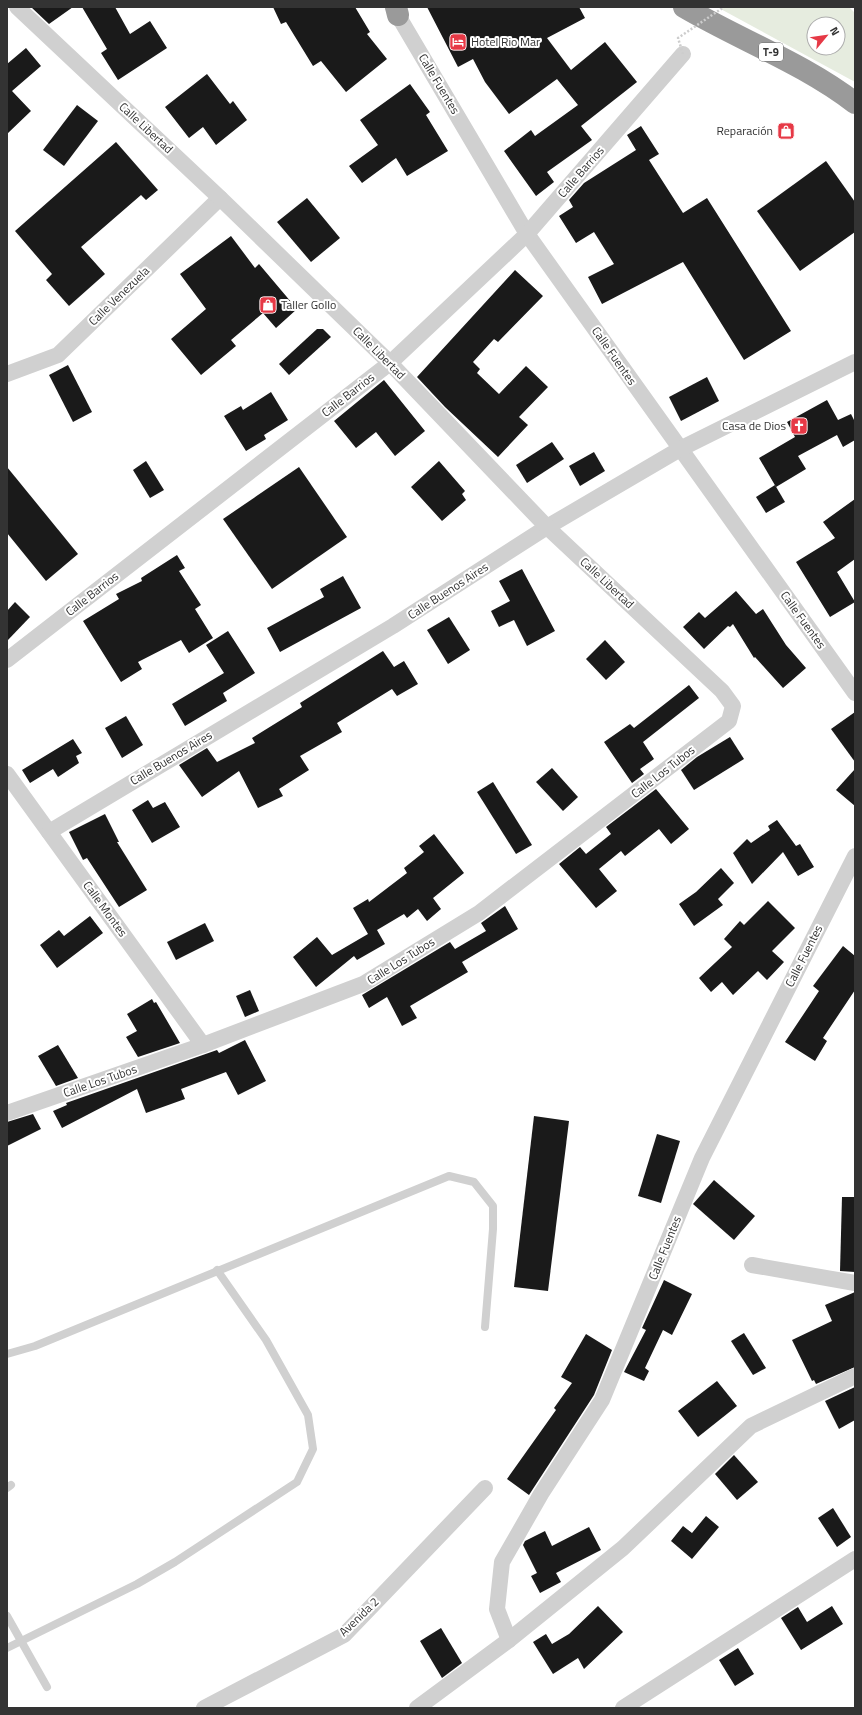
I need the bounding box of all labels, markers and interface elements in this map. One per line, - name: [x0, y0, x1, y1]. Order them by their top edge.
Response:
- north arrow: [806, 16, 846, 56]
- text: N: [826, 24, 844, 38]
- hotel icon: Hotel Rio Mar: [448, 32, 468, 52]
- place label: Hotel Rio Mar: [471, 32, 540, 51]
- road number: T-9: [759, 43, 783, 61]
- street label: Calle Fuentes: [414, 50, 465, 118]
- street label: Calle Libertad: [115, 97, 178, 158]
- place label: Reparación: [717, 121, 773, 140]
- shop icon: Reparación: [776, 121, 796, 141]
- street label: Calle Barrios: [553, 141, 609, 202]
- street label: Calle Venezuela: [84, 261, 154, 330]
- shop icon: Taller Gollo: [258, 295, 278, 315]
- place label: Taller Gollo: [281, 295, 336, 314]
- street label: Calle Libertad: [349, 322, 410, 383]
- street label: Calle Fuentes: [587, 323, 642, 389]
- street label: Calle Barrios: [317, 367, 379, 421]
- place label: Casa de Dios: [722, 416, 786, 435]
- church icon: Casa de Dios: [789, 416, 809, 436]
- street label: Calle Libertad: [576, 552, 639, 613]
- street label: Calle Buenos Aires: [404, 557, 492, 624]
- street label: Calle Barrios: [61, 566, 123, 620]
- street label: Calle Fuentes: [776, 587, 831, 653]
- street label: Calle Buenos Aires: [126, 725, 216, 790]
- street label: Calle Los Tubos: [627, 740, 699, 803]
- street label: Calle Montes: [78, 877, 133, 941]
- street label: Calle Fuentes: [780, 921, 828, 990]
- street label: Calle Los Tubos: [363, 932, 439, 989]
- street label: Calle Los Tubos: [60, 1059, 140, 1102]
- street label: Calle Fuentes: [643, 1213, 686, 1283]
- street label: Avenida 2: [334, 1593, 383, 1641]

